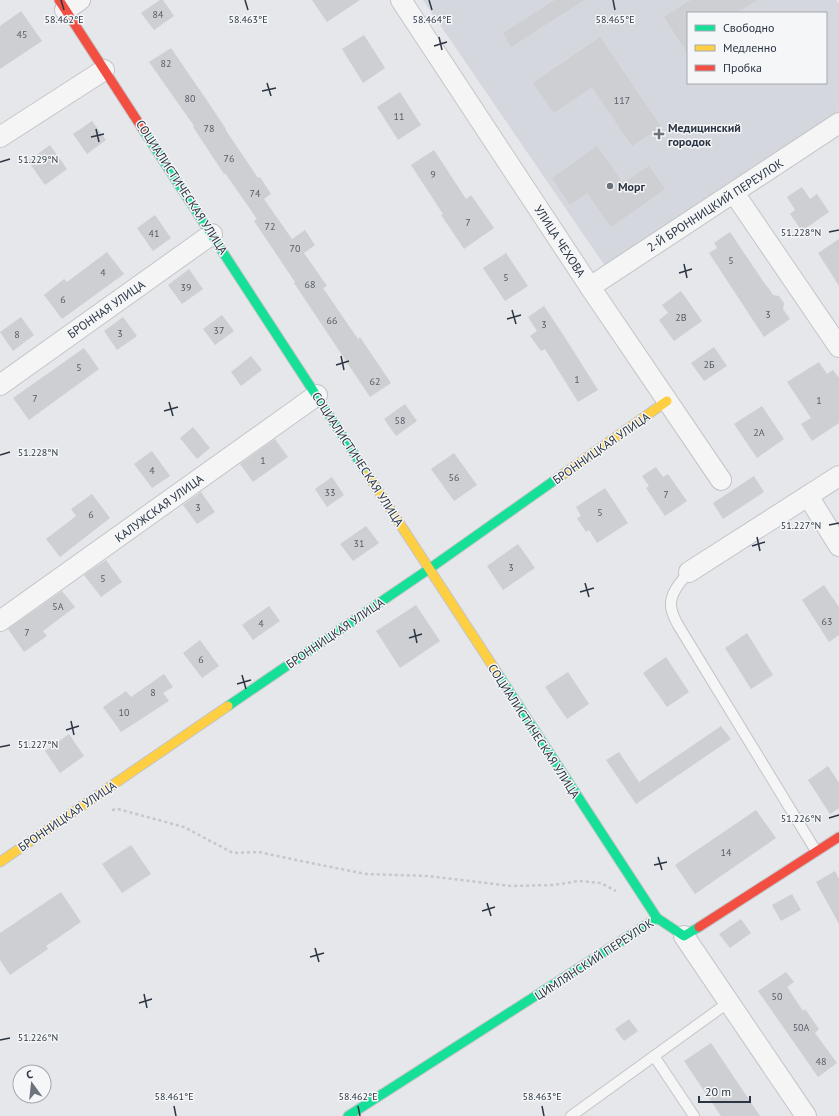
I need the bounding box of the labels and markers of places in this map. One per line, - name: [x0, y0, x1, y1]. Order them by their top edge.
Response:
- place label: Медицинский городок: [668, 120, 741, 149]
- marker: Медицинский городок: [653, 128, 665, 140]
- place label: Морг: [618, 179, 646, 194]
- marker: Морг: [605, 181, 615, 191]

